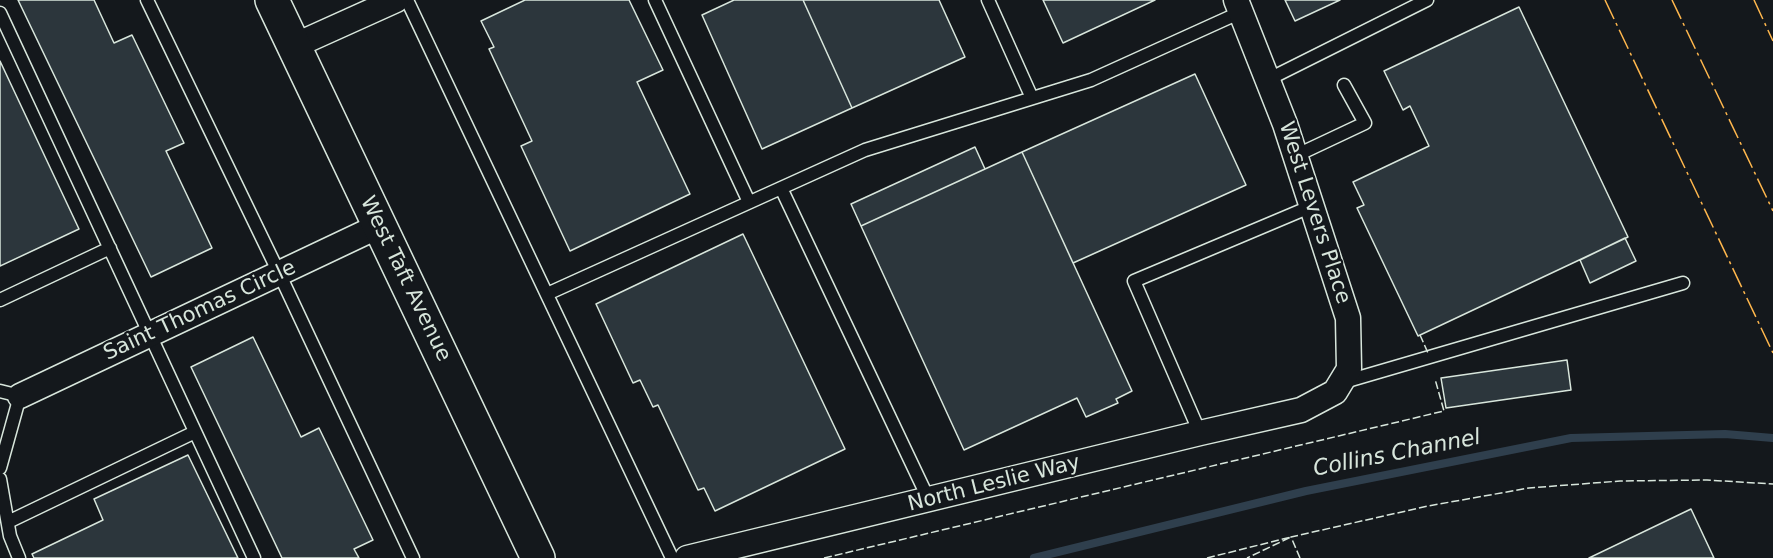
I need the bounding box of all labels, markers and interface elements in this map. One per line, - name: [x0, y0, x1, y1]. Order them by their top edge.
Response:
- street label: West Levers Place: [1273, 119, 1355, 307]
- street label: West Taft Avenue: [354, 192, 456, 366]
- street label: Saint Thomas Circle: [100, 255, 300, 367]
- water label: Collins Channel: [1311, 425, 1483, 483]
- street label: North Leslie Way: [905, 450, 1083, 518]

